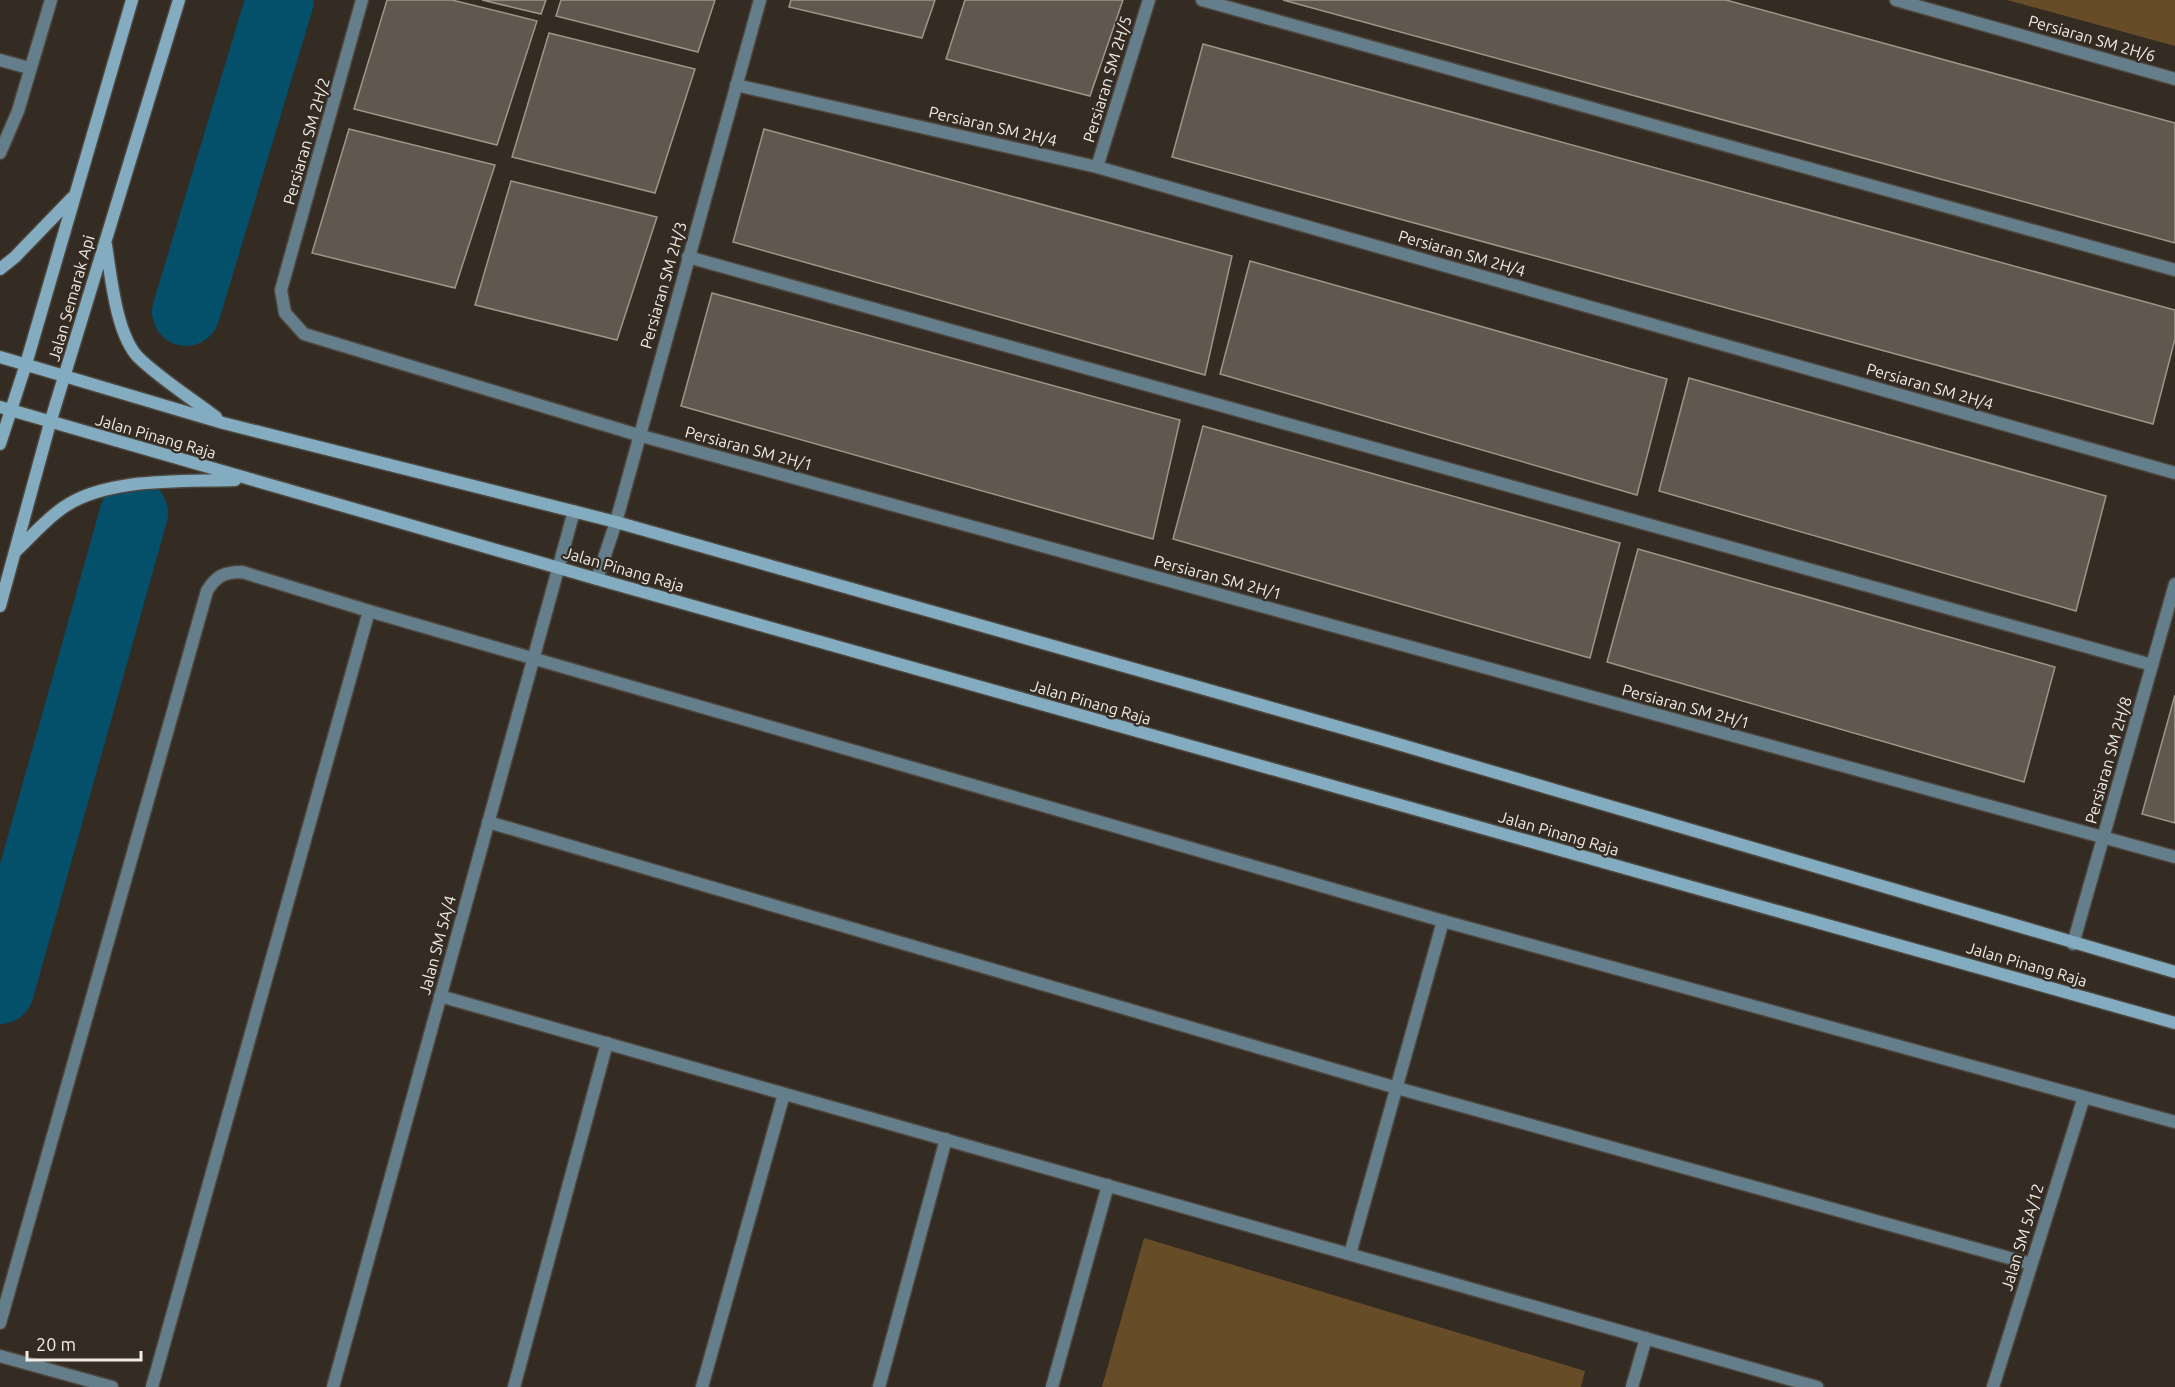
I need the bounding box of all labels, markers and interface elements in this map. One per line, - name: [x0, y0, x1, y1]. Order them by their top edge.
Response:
- street label: Persiaran SM 2H/6: [2026, 11, 2158, 65]
- street label: Persiaran SM 2H/5: [1079, 14, 1135, 144]
- street label: Persiaran SM 2H/2: [279, 75, 333, 207]
- street label: Persiaran SM 2H/4: [927, 102, 1059, 150]
- street label: Persiaran SM 2H/3: [636, 219, 690, 351]
- street label: Persiaran SM 2H/4: [1396, 226, 1528, 280]
- street label: Jalan Semarak Api: [44, 233, 98, 363]
- street label: Persiaran SM 2H/4: [1864, 359, 1996, 413]
- street label: Jalan Pinang Raja: [94, 410, 218, 462]
- street label: Persiaran SM 2H/1: [683, 422, 815, 474]
- street label: Jalan Pinang Raja: [562, 543, 686, 595]
- street label: Persiaran SM 2H/1: [1152, 551, 1284, 603]
- street label: Jalan Pinang Raja: [1029, 676, 1153, 728]
- street label: Persiaran SM 2H/1: [1620, 680, 1752, 732]
- street label: Persiaran SM 2H/8: [2081, 694, 2135, 826]
- street label: Jalan Pinang Raja: [1497, 807, 1621, 859]
- street label: Jalan SM 5A/4: [415, 893, 459, 997]
- street label: Jalan Pinang Raja: [1965, 938, 2089, 990]
- street label: Jalan SM 5A/12: [1997, 1181, 2047, 1293]
- scale bar: [27, 1324, 141, 1362]
- text: 20 m: [36, 1334, 76, 1354]

